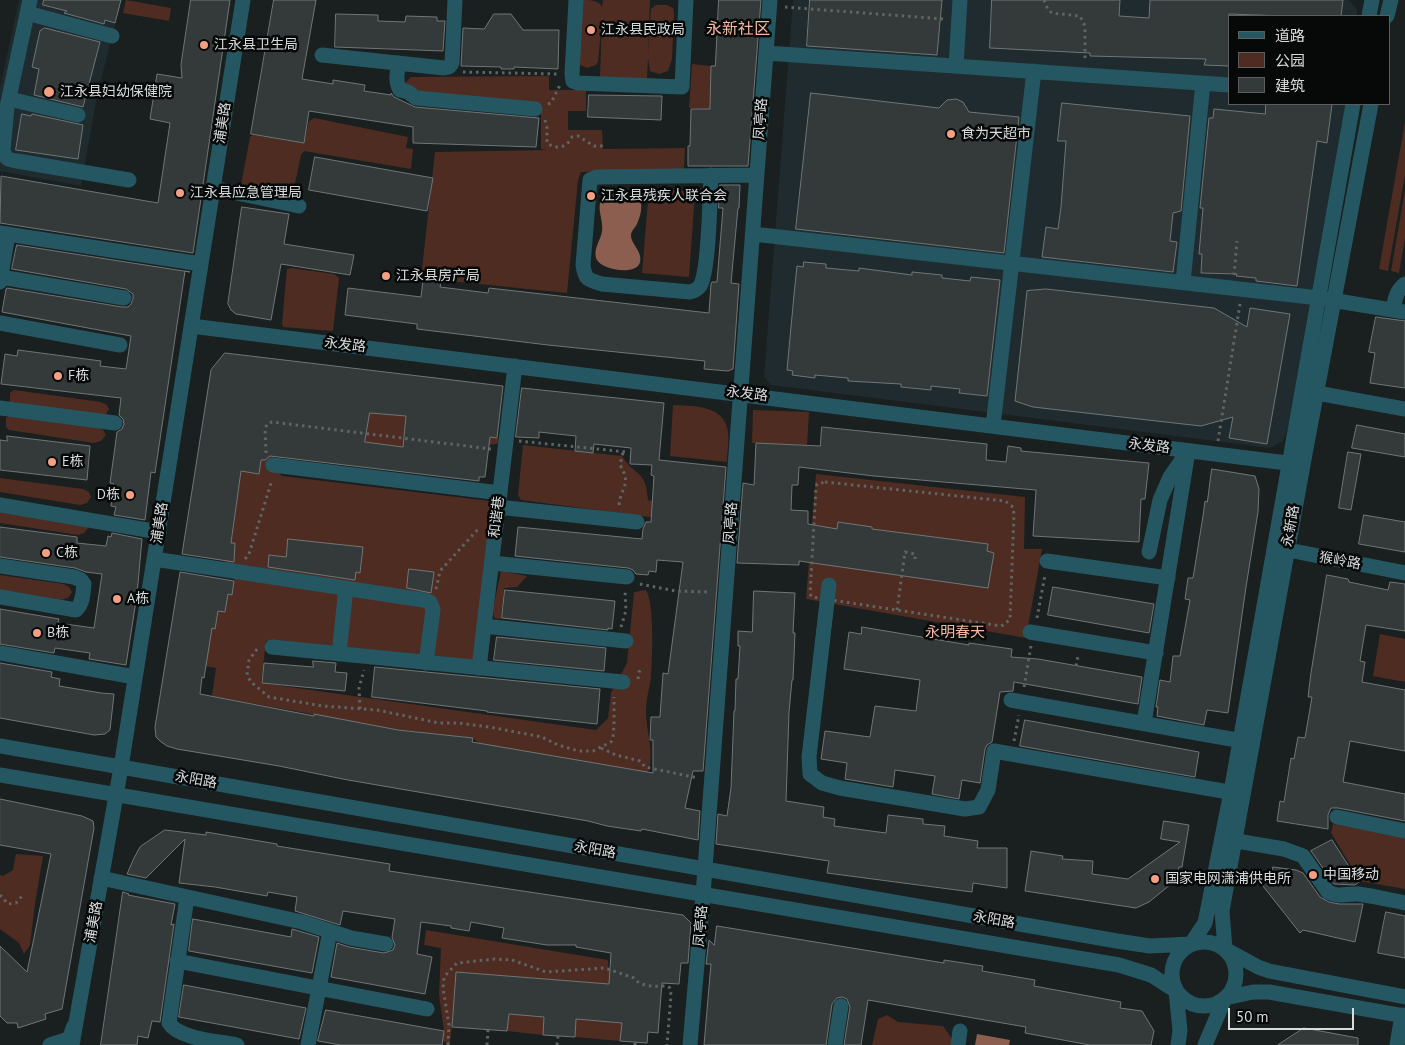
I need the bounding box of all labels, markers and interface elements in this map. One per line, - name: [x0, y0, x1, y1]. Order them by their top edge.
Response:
- legend: [1228, 15, 1390, 105]
- district label: 永新社区: [706, 19, 770, 39]
- place label: 江永县民政局: [601, 22, 685, 38]
- marker: 江永县民政局: [585, 24, 597, 36]
- text: 道路: [1275, 26, 1305, 45]
- place label: 江永县卫生局: [214, 37, 298, 53]
- marker: 江永县卫生局: [198, 39, 210, 51]
- text: 公园: [1275, 51, 1305, 70]
- text: 建筑: [1275, 76, 1305, 95]
- place label: 江永县妇幼保健院: [60, 84, 172, 100]
- marker: 江永县妇幼保健院: [42, 85, 56, 99]
- street label: 凤亭路: [751, 97, 771, 141]
- street label: 浦美路: [211, 101, 235, 145]
- place label: 食为天超市: [961, 126, 1031, 142]
- marker: 食为天超市: [945, 128, 957, 140]
- place label: 江永县应急管理局: [190, 185, 302, 201]
- marker: 江永县应急管理局: [174, 187, 186, 199]
- place label: 江永县残疾人联合会: [601, 188, 727, 204]
- marker: 江永县残疾人联合会: [585, 190, 597, 202]
- place label: 江永县房产局: [396, 268, 480, 284]
- marker: 江永县房产局: [380, 270, 392, 282]
- street label: 永发路: [323, 334, 367, 356]
- place label: F栋: [68, 368, 89, 384]
- marker: F栋: [52, 370, 64, 382]
- street label: 永发路: [725, 383, 769, 405]
- street label: 永发路: [1127, 435, 1171, 457]
- place label: E栋: [62, 454, 84, 470]
- marker: E栋: [46, 456, 58, 468]
- place label: D栋: [97, 487, 120, 503]
- marker: D栋: [124, 489, 136, 501]
- street label: 和谐巷: [486, 495, 508, 539]
- street label: 浦美路: [148, 501, 172, 545]
- street label: 凤亭路: [721, 501, 741, 545]
- street label: 永新路: [1279, 504, 1303, 548]
- place label: C栋: [56, 545, 78, 561]
- marker: C栋: [40, 547, 52, 559]
- street label: 猴岭路: [1318, 549, 1362, 573]
- place label: A栋: [127, 591, 149, 607]
- marker: A栋: [111, 593, 123, 605]
- district label: 永明春天: [925, 624, 985, 642]
- place label: B栋: [47, 625, 69, 641]
- marker: B栋: [31, 627, 43, 639]
- street label: 永阳路: [174, 768, 218, 792]
- street label: 永阳路: [573, 838, 617, 862]
- place label: 中国移动: [1323, 867, 1379, 883]
- marker: 中国移动: [1307, 869, 1319, 881]
- place label: 国家电网潇浦供电所: [1165, 871, 1291, 887]
- marker: 国家电网潇浦供电所: [1149, 873, 1161, 885]
- street label: 浦美路: [82, 900, 106, 944]
- street label: 凤亭路: [691, 904, 711, 948]
- street label: 永阳路: [972, 908, 1016, 932]
- scale bar: [1230, 998, 1356, 1030]
- text: 50 m: [1236, 1007, 1269, 1026]

